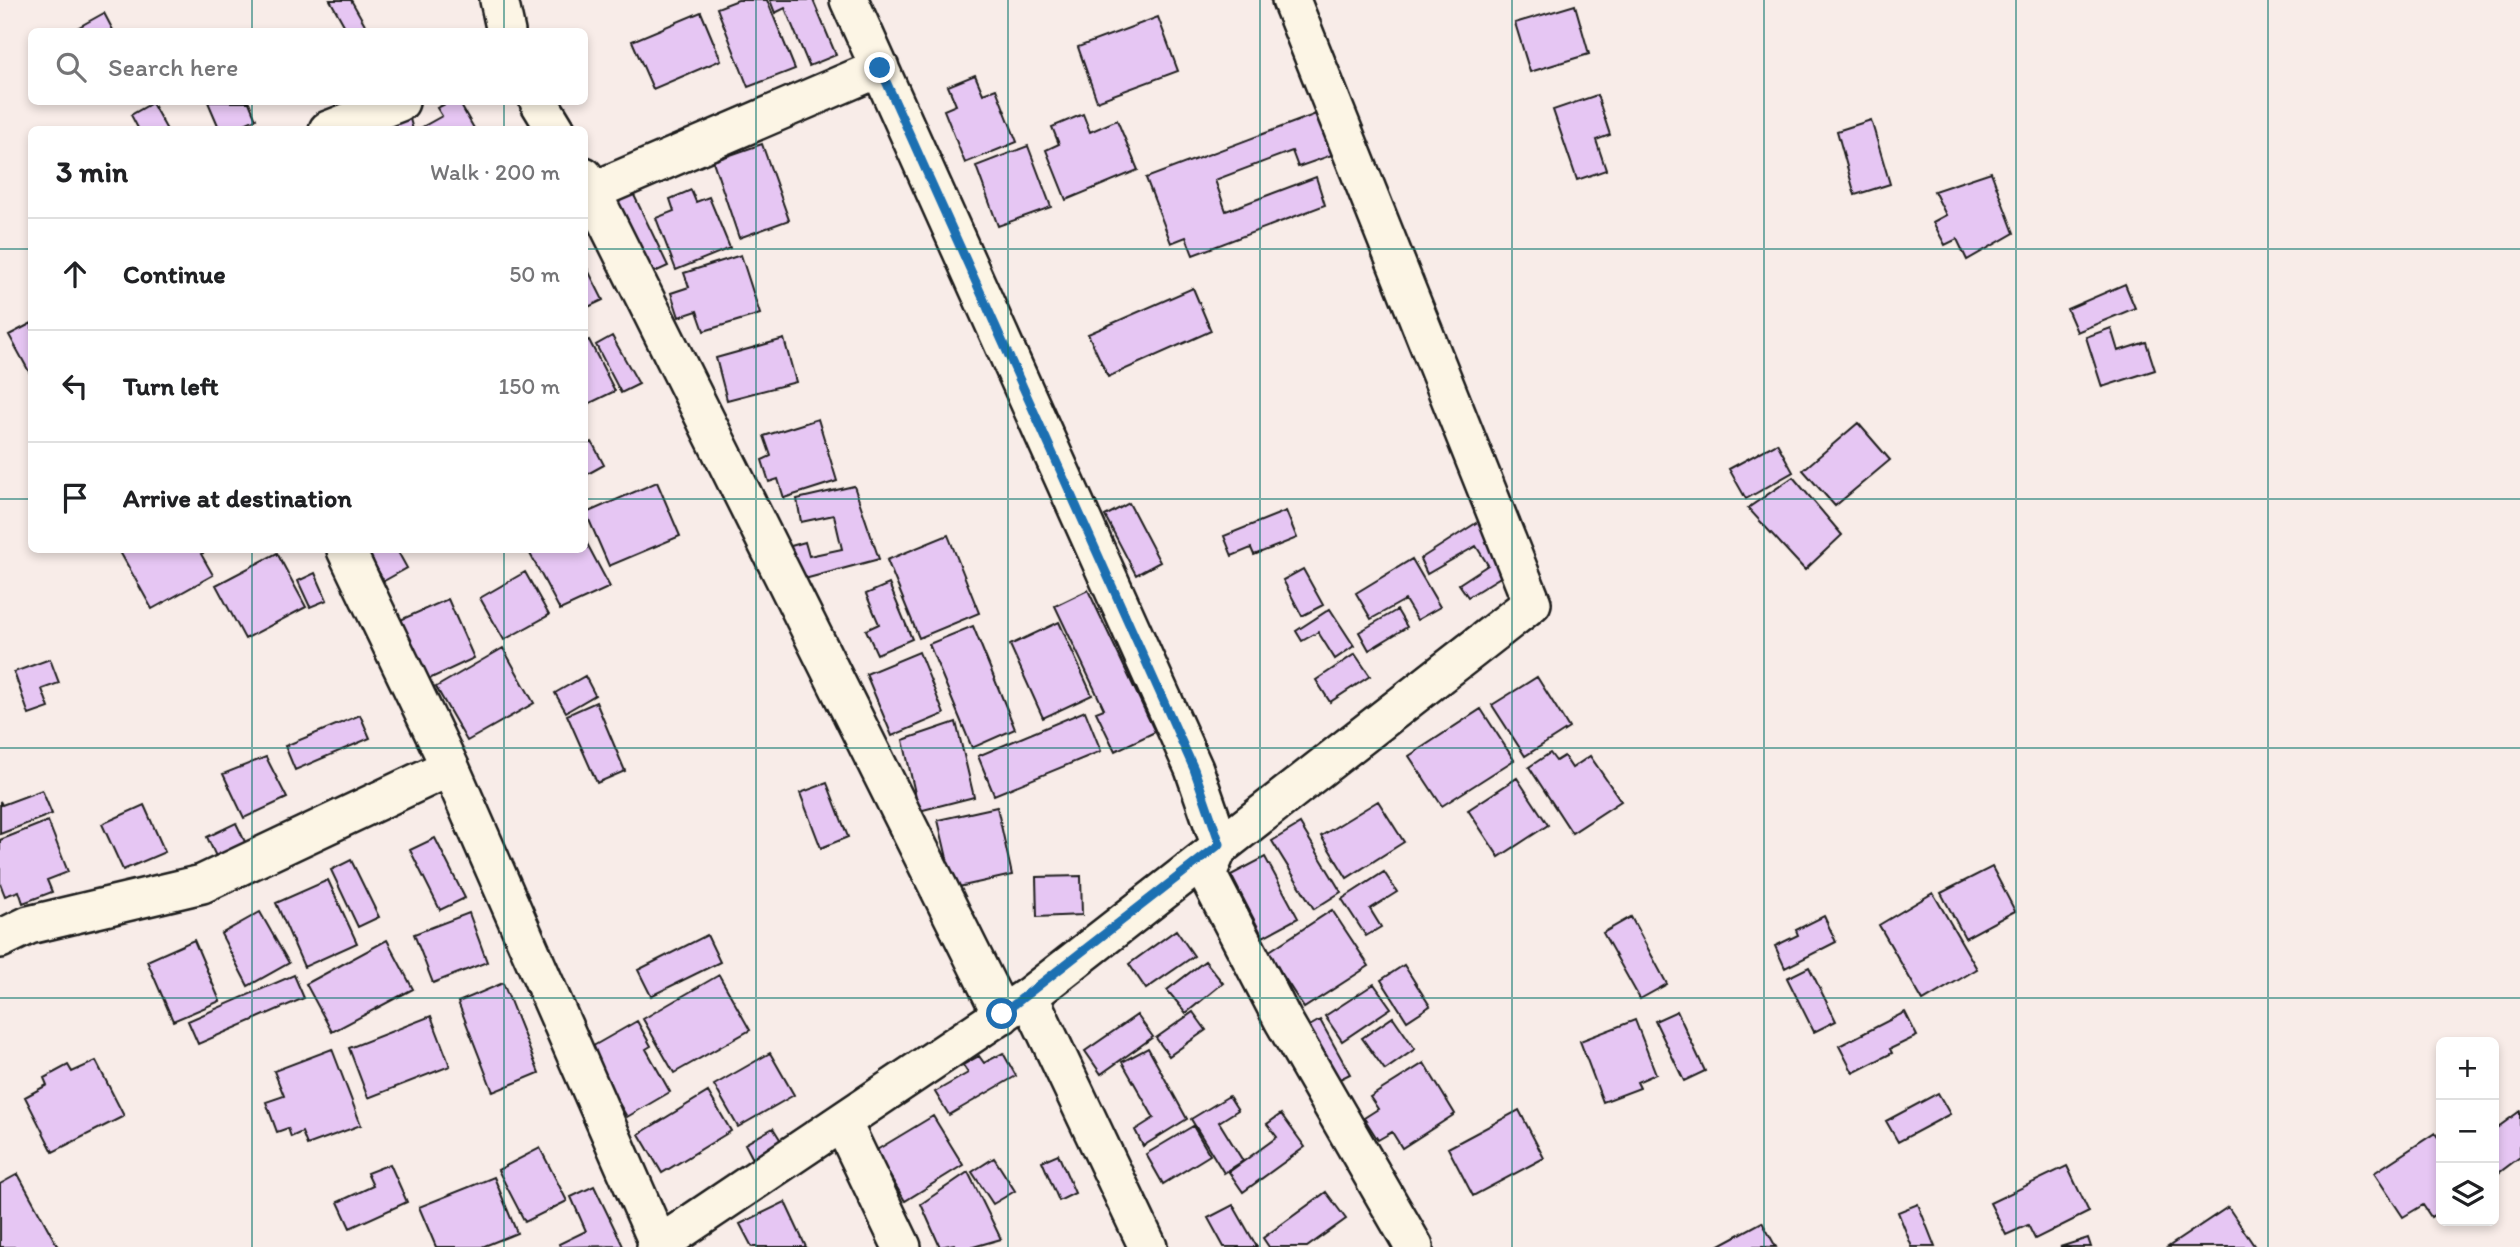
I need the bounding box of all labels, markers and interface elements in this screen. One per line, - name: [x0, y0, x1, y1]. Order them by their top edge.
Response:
- search box: [28, 28, 588, 105]
- icon: search: [52, 48, 90, 86]
- text: Search here: [108, 51, 238, 83]
- route end: [864, 52, 895, 83]
- text: 3 min: [56, 153, 128, 190]
- text: Walk · 200 m: [430, 158, 560, 186]
- icon: ahead: [56, 255, 94, 293]
- text: Continue: [123, 258, 226, 290]
- text: 50 m: [509, 260, 560, 288]
- icon: left: [56, 367, 94, 405]
- text: Turn left: [123, 370, 219, 402]
- text: 150 m: [499, 372, 560, 400]
- icon: arrive: [56, 479, 94, 517]
- text: Arrive at destination: [123, 482, 352, 514]
- route start: [986, 998, 1017, 1029]
- map controls: [2436, 1037, 2499, 1226]
- button: +: [2436, 1037, 2499, 1100]
- button: −: [2436, 1100, 2499, 1163]
- button: layers: [2436, 1163, 2499, 1226]

